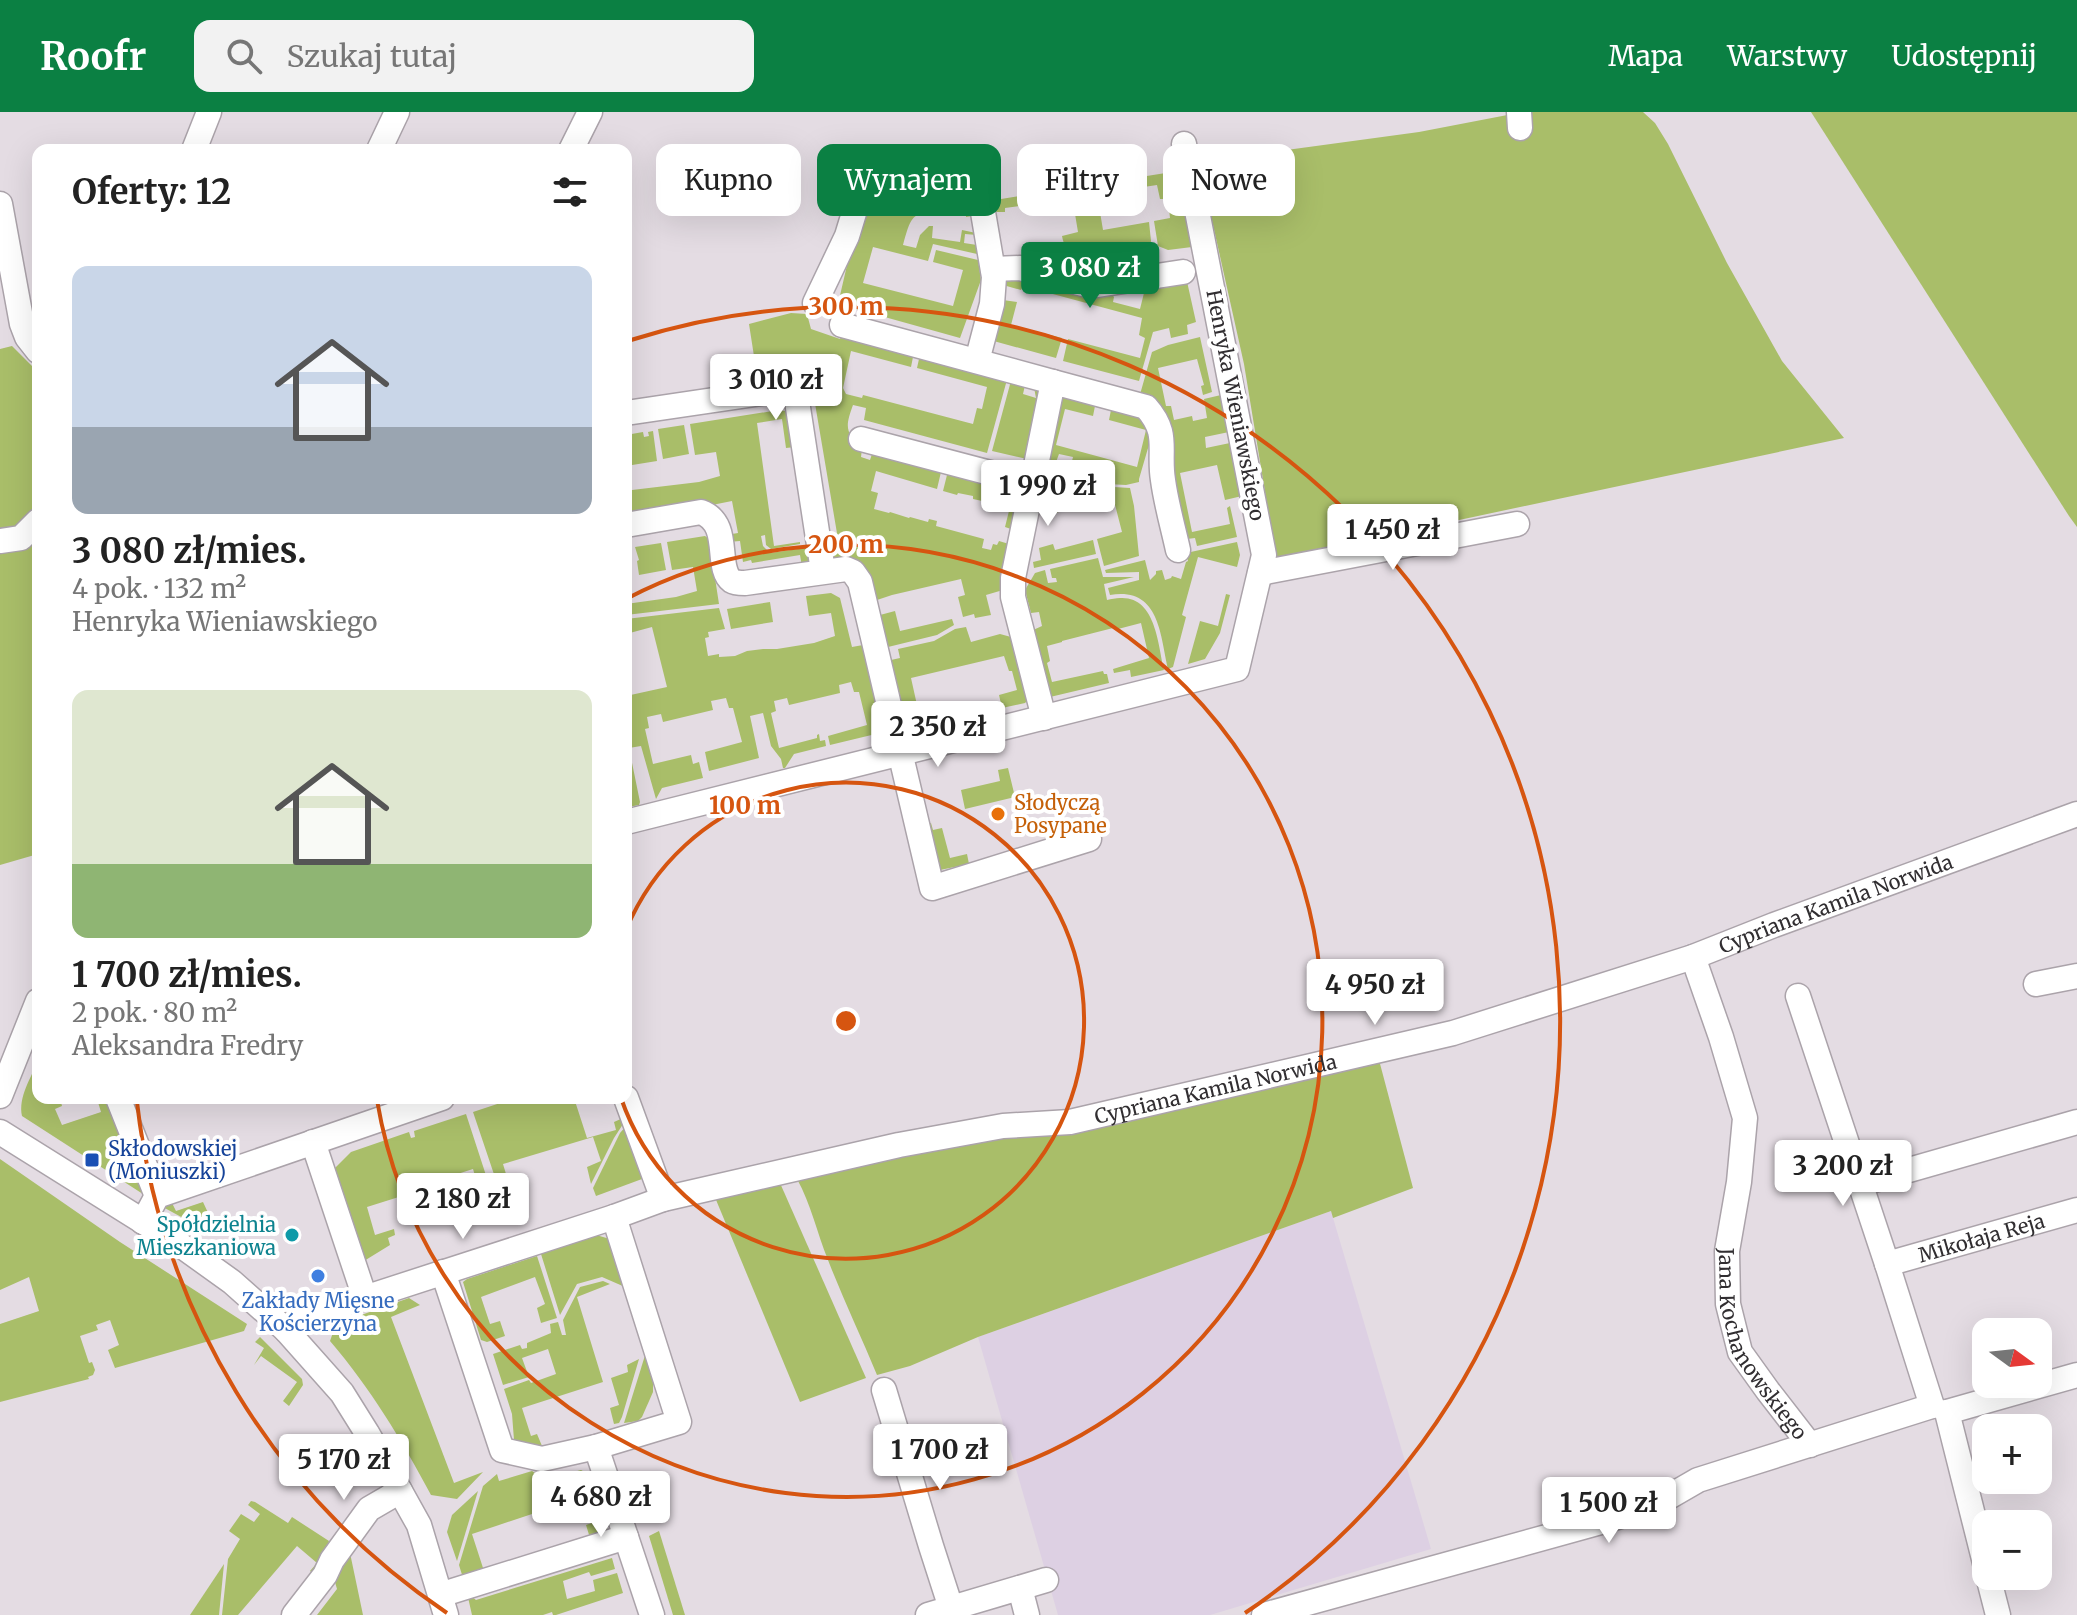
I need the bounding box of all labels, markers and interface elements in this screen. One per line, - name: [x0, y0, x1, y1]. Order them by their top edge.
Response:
- search box: [194, 20, 754, 92]
- text: Roofr: [40, 33, 146, 80]
- icon: search: [222, 34, 266, 78]
- text: Szukaj tutaj: [286, 37, 457, 75]
- text: Mapa: [1608, 38, 1683, 74]
- text: Warstwy: [1727, 38, 1847, 74]
- text: Udostępnij: [1891, 38, 2037, 74]
- chip: Kupno: [656, 144, 801, 216]
- chip: Wynajem: [817, 144, 1001, 216]
- chip: Filtry: [1017, 144, 1147, 216]
- chip: Nowe: [1163, 144, 1295, 216]
- icon: filters: [548, 170, 592, 214]
- text: Oferty: 12: [72, 171, 231, 213]
- pin: 3 080 zł: [1007, 242, 1173, 310]
- text: 3 080 zł: [1039, 251, 1141, 284]
- street label: Henryka Wieniawskiego: [1201, 287, 1271, 523]
- text: 300 m: [808, 291, 884, 322]
- icon: home: [260, 318, 404, 462]
- pin: 3 010 zł: [693, 354, 859, 422]
- text: 3 010 zł: [728, 363, 824, 396]
- pin: 1 990 zł: [965, 460, 1131, 528]
- text: 1 990 zł: [999, 469, 1097, 502]
- pin: 1 450 zł: [1310, 504, 1476, 572]
- text: 1 450 zł: [1345, 513, 1441, 546]
- text: 200 m: [808, 529, 884, 560]
- text: 3 080 zł/mies.: [72, 530, 307, 572]
- text: 4 pok. · 132 m²: [72, 572, 246, 605]
- text: Henryka Wieniawskiego: [72, 605, 377, 638]
- pin: 2 350 zł: [855, 701, 1021, 769]
- text: 2 350 zł: [889, 710, 987, 743]
- icon: home: [260, 742, 404, 886]
- text: 100 m: [709, 790, 781, 821]
- place label: Słodyczą Posypane: [1014, 790, 1107, 838]
- marker: Słodyczą Posypane: [989, 805, 1007, 823]
- street label: Cypriana Kamila Norwida: [1715, 848, 1956, 958]
- text: 1 700 zł/mies.: [72, 954, 302, 996]
- pin: 4 950 zł: [1292, 959, 1458, 1027]
- text: 4 950 zł: [1325, 968, 1425, 1001]
- text: 2 pok. · 80 m²: [72, 996, 237, 1029]
- centre of rings: [832, 1007, 860, 1035]
- text: Aleksandra Fredry: [72, 1029, 303, 1062]
- street label: Cypriana Kamila Norwida: [1092, 1048, 1339, 1128]
- place label: Skłodowskiej (Moniuszki): [108, 1136, 238, 1184]
- pin: 3 200 zł: [1760, 1140, 1926, 1208]
- text: 3 200 zł: [1793, 1149, 1893, 1182]
- marker: Skłodowskiej (Moniuszki): [83, 1151, 101, 1169]
- pin: 2 180 zł: [380, 1173, 546, 1241]
- text: 2 180 zł: [415, 1182, 511, 1215]
- street label: Mikołaja Reja: [1915, 1207, 2048, 1267]
- place label: Spółdzielnia Mieszkaniowa: [137, 1212, 276, 1260]
- marker: Spółdzielnia Mieszkaniowa: [283, 1226, 301, 1244]
- street label: Jana Kochanowskiego: [1714, 1247, 1813, 1444]
- marker: Zakłady Mięsne Kościerzyna: [309, 1267, 327, 1285]
- place label: Zakłady Mięsne Kościerzyna: [242, 1288, 394, 1336]
- north arrow: [1972, 1318, 2052, 1398]
- map controls: [1972, 1318, 2052, 1590]
- button: +: [1972, 1414, 2052, 1494]
- pin: 1 700 zł: [857, 1424, 1023, 1492]
- text: 1 700 zł: [891, 1433, 989, 1466]
- pin: 5 170 zł: [261, 1434, 427, 1502]
- text: 5 170 zł: [297, 1443, 391, 1476]
- pin: 4 680 zł: [518, 1471, 684, 1539]
- pin: 1 500 zł: [1526, 1477, 1692, 1545]
- text: 4 680 zł: [550, 1480, 652, 1513]
- text: 1 500 zł: [1560, 1486, 1658, 1519]
- button: −: [1972, 1510, 2052, 1590]

